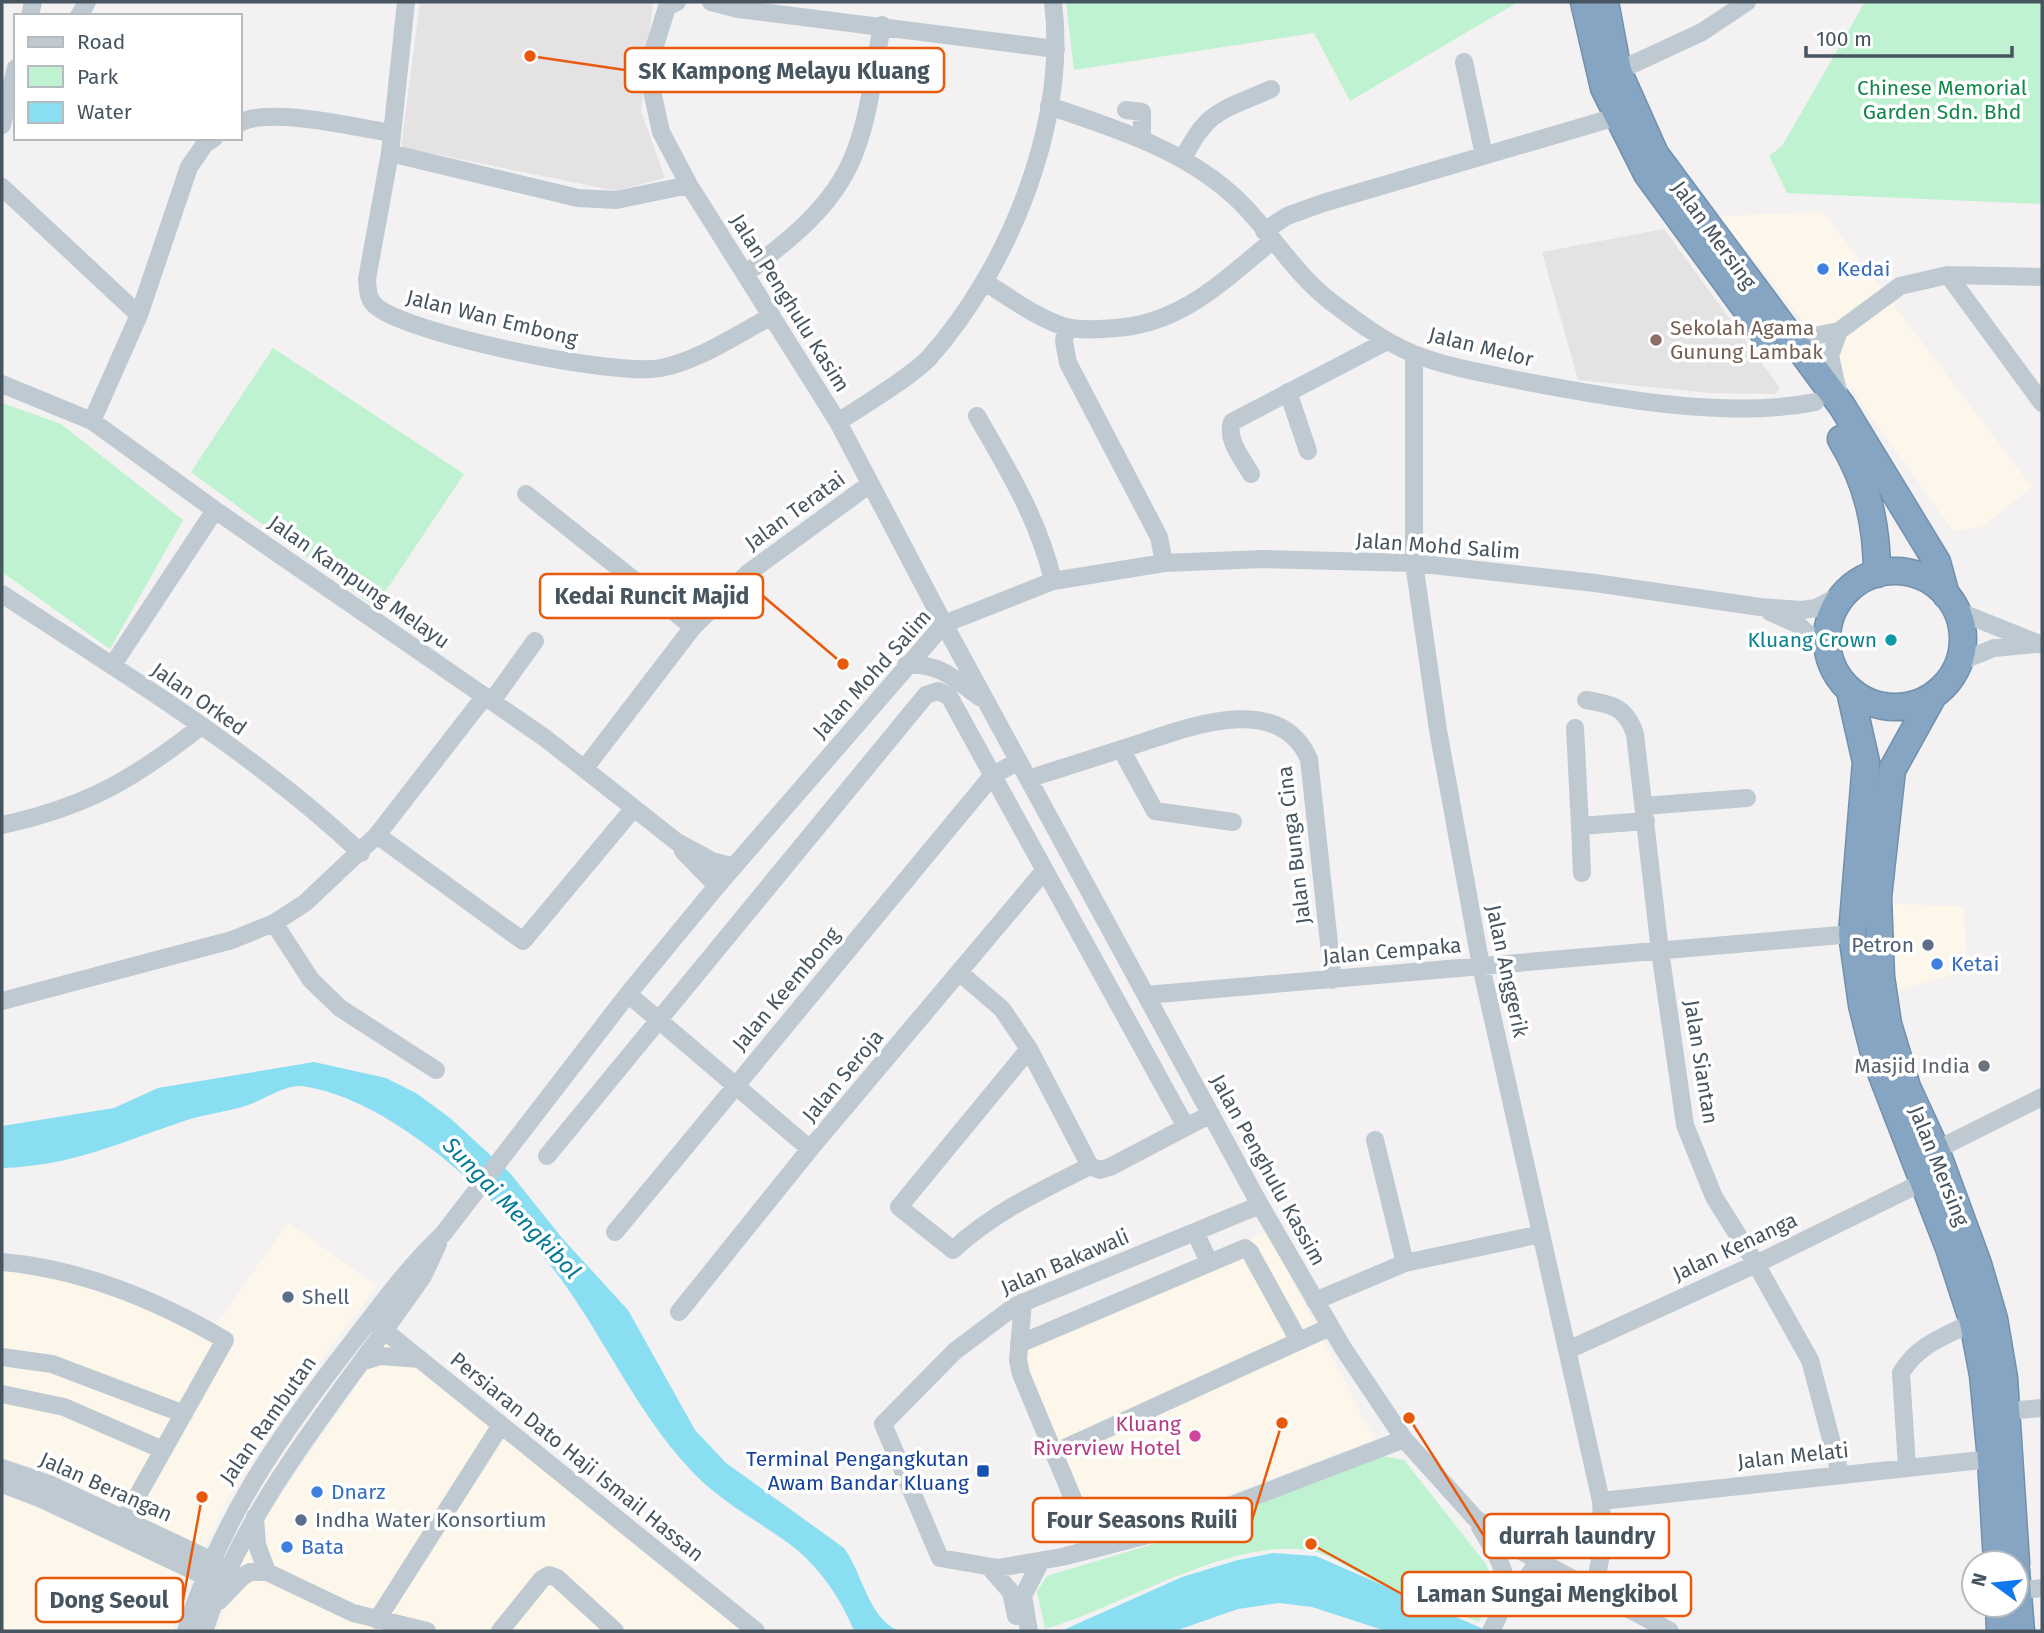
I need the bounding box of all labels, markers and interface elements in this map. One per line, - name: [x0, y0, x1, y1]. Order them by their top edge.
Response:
- legend: [14, 14, 242, 140]
- scale bar: [1806, 14, 2012, 58]
- text: 100 m: [1816, 26, 1872, 52]
- text: Road: [77, 29, 125, 55]
- callout: SK Kampong Melayu Kluang: [625, 48, 944, 92]
- text: SK Kampong Melayu Kluang: [638, 57, 930, 85]
- text: Park: [77, 64, 119, 90]
- park label: Chinese Memorial Garden Sdn. Bhd: [1857, 75, 2027, 125]
- text: Water: [77, 99, 132, 125]
- street label: Jalan Mersing: [1666, 176, 1762, 294]
- street label: Jalan Penghulu Kasim: [725, 209, 855, 397]
- place label: Kedai: [1837, 256, 1890, 282]
- marker: Kedai: [1815, 261, 1831, 277]
- street label: Jalan Wan Embong: [403, 284, 581, 352]
- place label: Sekolah Agama Gunung Lambak: [1670, 315, 1823, 365]
- street label: Jalan Melor: [1426, 321, 1536, 373]
- marker: Sekolah Agama Gunung Lambak: [1648, 332, 1664, 348]
- street label: Jalan Teratai: [740, 466, 850, 556]
- street label: Jalan Kampung Melayu: [263, 510, 455, 654]
- street label: Jalan Mohd Salim: [1355, 527, 1521, 565]
- callout: Kedai Runcit Majid: [540, 574, 763, 618]
- text: Kedai Runcit Majid: [555, 582, 749, 610]
- street label: Jalan Mohd Salim: [807, 604, 937, 744]
- place label: Kluang Crown: [1747, 627, 1877, 653]
- marker: Kluang Crown: [1883, 632, 1899, 648]
- street label: Jalan Orked: [146, 657, 252, 741]
- street label: Jalan Bunga Cina: [1271, 764, 1317, 926]
- street label: Jalan Anggerik: [1480, 902, 1534, 1040]
- street label: Jalan Keembong: [727, 922, 845, 1056]
- street label: Jalan Cempaka: [1321, 932, 1463, 970]
- place label: Petron: [1851, 932, 1914, 958]
- marker: Petron: [1920, 937, 1936, 953]
- place label: Ketai: [1951, 951, 1999, 977]
- marker: Ketai: [1929, 956, 1945, 972]
- street label: Jalan Siantan: [1678, 998, 1724, 1126]
- street label: Jalan Seroja: [797, 1024, 889, 1128]
- place label: Masjid India: [1854, 1053, 1970, 1079]
- marker: Masjid India: [1976, 1058, 1992, 1074]
- street label: Jalan Penghulu Kassim: [1205, 1070, 1331, 1270]
- street label: Jalan Mersing: [1903, 1102, 1975, 1230]
- water label: Sungai Mengkibol: [437, 1131, 587, 1285]
- street label: Jalan Kenanga: [1669, 1207, 1801, 1287]
- street label: Jalan Bakawali: [997, 1223, 1133, 1301]
- place label: Shell: [302, 1284, 350, 1310]
- marker: Shell: [280, 1289, 296, 1305]
- street label: Persiaran Dato Haji Ismail Hassan: [445, 1347, 709, 1567]
- street label: Jalan Rambutan: [214, 1351, 322, 1489]
- place label: Kluang Riverview Hotel: [1033, 1411, 1181, 1461]
- marker: Kluang Riverview Hotel: [1187, 1428, 1203, 1444]
- street label: Jalan Melati: [1736, 1437, 1850, 1475]
- street label: Jalan Berangan: [36, 1446, 176, 1528]
- place label: Terminal Pengangkutan Awam Bandar Kluang: [746, 1446, 969, 1496]
- marker: Terminal Pengangkutan Awam Bandar Kluang: [975, 1463, 991, 1479]
- place label: Dnarz: [331, 1479, 385, 1505]
- marker: Dnarz: [309, 1484, 325, 1500]
- callout: Four Seasons Ruili: [1033, 1498, 1252, 1542]
- text: Four Seasons Ruili: [1046, 1506, 1238, 1534]
- place label: Indha Water Konsortium: [315, 1507, 546, 1533]
- marker: Indha Water Konsortium: [293, 1512, 309, 1528]
- callout: durrah laundry: [1484, 1514, 1669, 1558]
- text: durrah laundry: [1499, 1522, 1656, 1550]
- place label: Bata: [301, 1534, 344, 1560]
- marker: Bata: [279, 1539, 295, 1555]
- north arrow: [1960, 1549, 2030, 1619]
- text: N: [1966, 1571, 1992, 1589]
- callout: Laman Sungai Mengkibol: [1402, 1572, 1691, 1616]
- callout: Dong Seoul: [36, 1578, 183, 1622]
- text: Laman Sungai Mengkibol: [1416, 1580, 1678, 1608]
- text: Dong Seoul: [49, 1586, 169, 1614]

